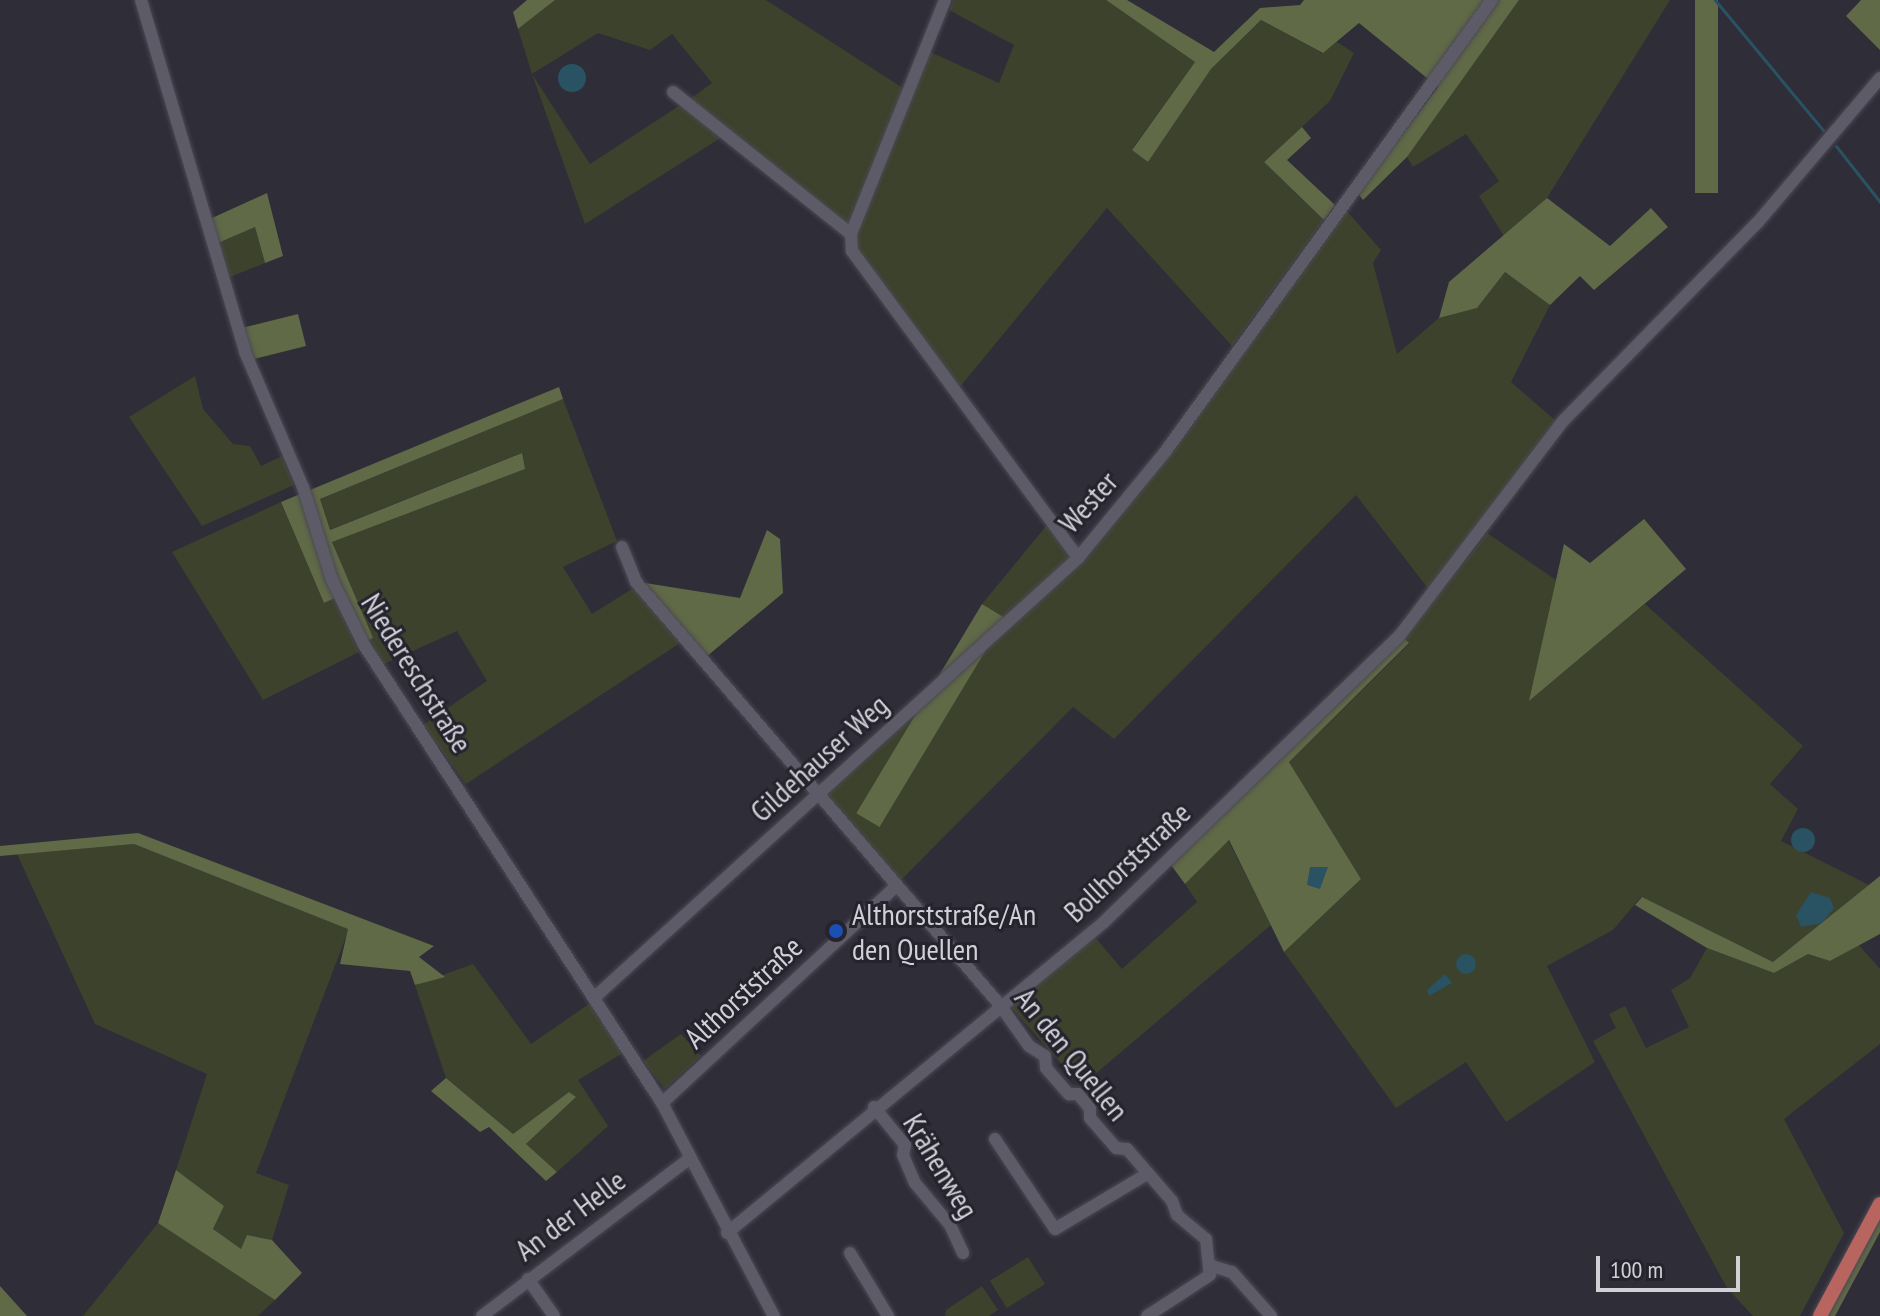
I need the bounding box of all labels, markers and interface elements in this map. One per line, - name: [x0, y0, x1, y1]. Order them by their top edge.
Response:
- street label: Wester: [1051, 464, 1125, 540]
- street label: Niedereschstraße: [354, 587, 480, 759]
- street label: Gildehauser Weg: [743, 687, 895, 829]
- street label: Bollhorststraße: [1056, 794, 1198, 930]
- place label: Althorststraße/An den Quellen: [852, 896, 1036, 966]
- marker: Althorststraße/An den Quellen: [827, 922, 845, 940]
- street label: Althorststraße: [677, 928, 809, 1056]
- street label: An den Quellen: [1008, 980, 1136, 1128]
- street label: Krähenweg: [896, 1107, 986, 1225]
- street label: An der Helle: [508, 1162, 632, 1268]
- scale bar: [1600, 1240, 1744, 1290]
- text: 100 m: [1610, 1254, 1663, 1285]

